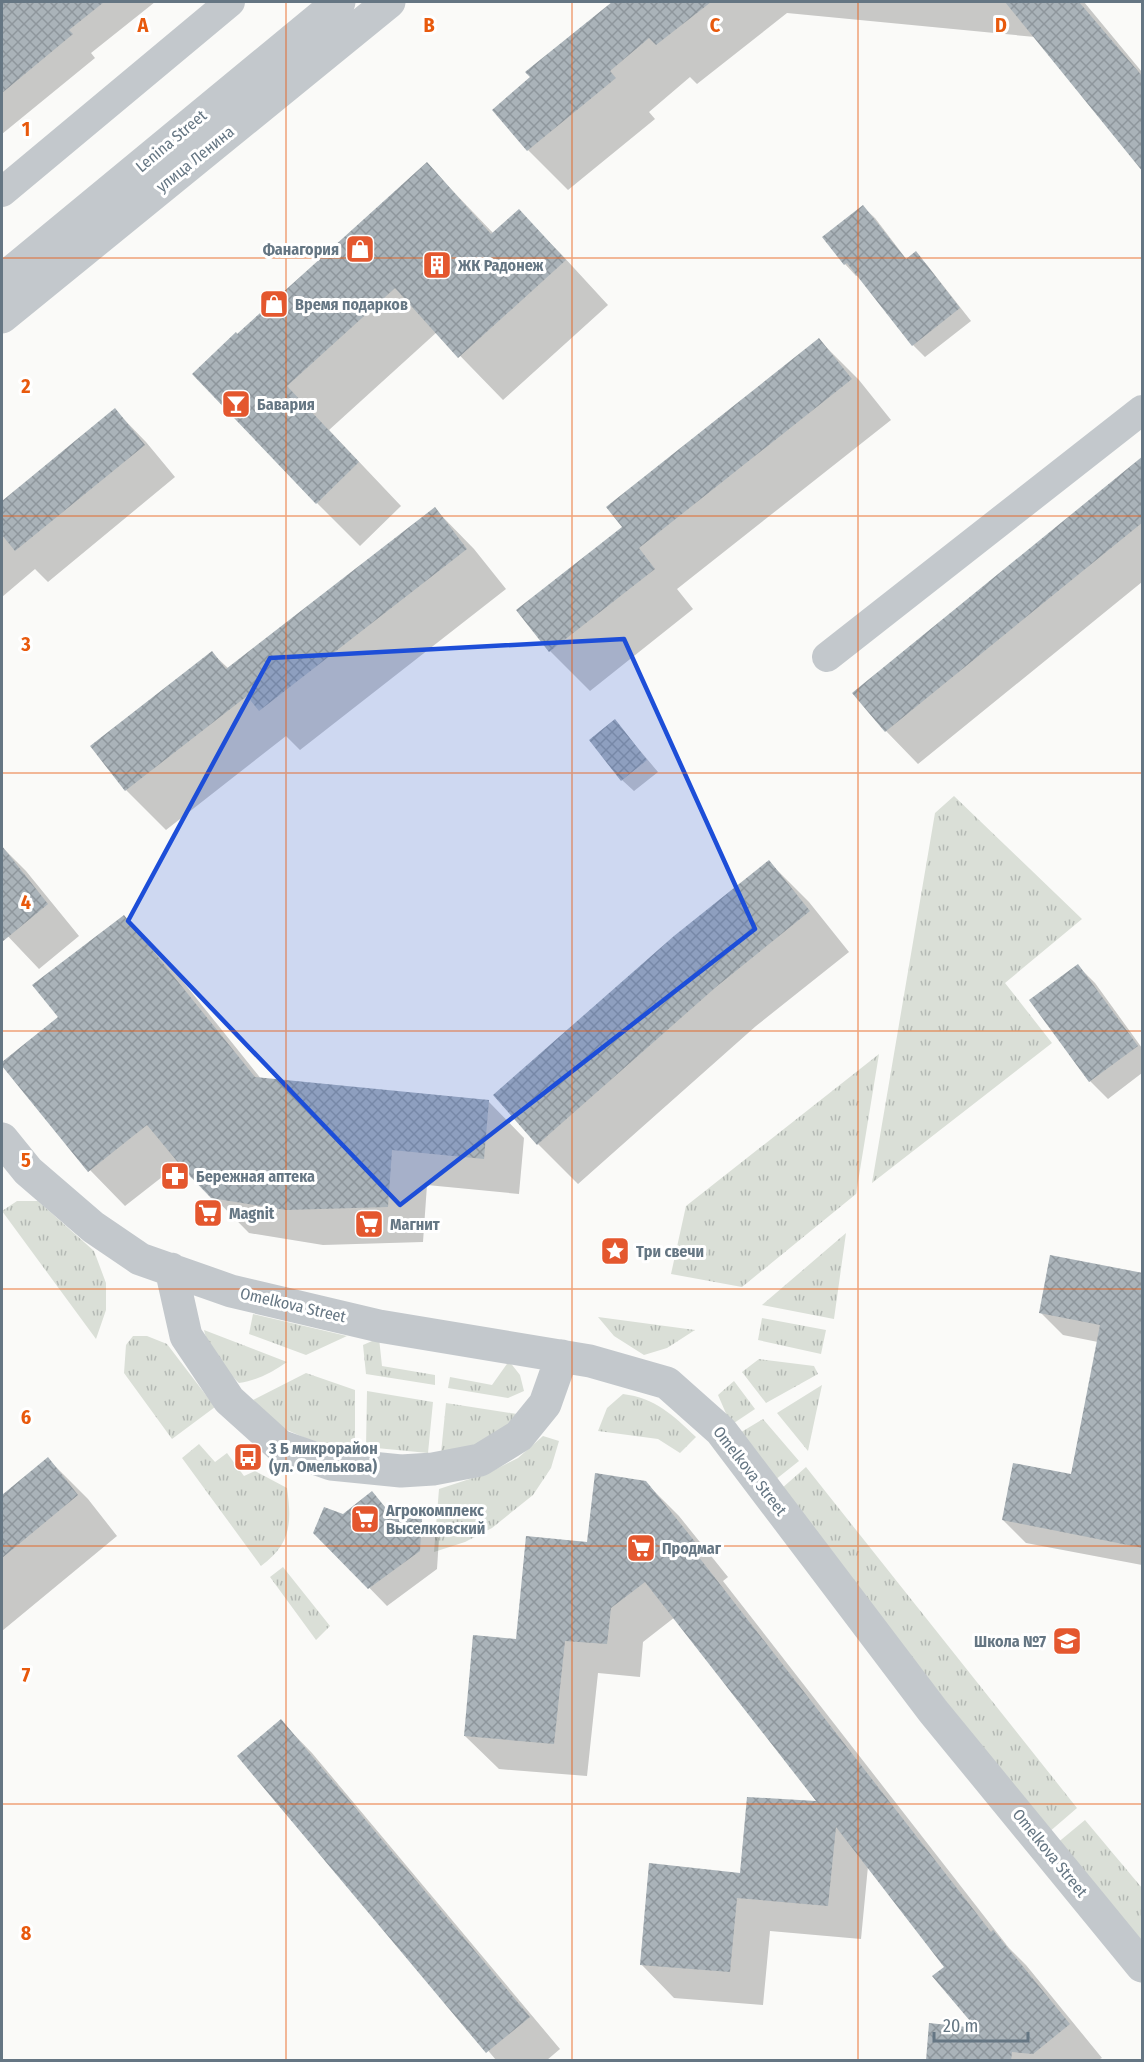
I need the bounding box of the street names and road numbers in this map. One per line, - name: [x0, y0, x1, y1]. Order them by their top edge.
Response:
- street label: Lenina Street: [132, 105, 211, 176]
- street label: улица Ленина: [152, 122, 238, 196]
- street label: Omelkova Street: [238, 1284, 348, 1327]
- street label: Omelkova Street: [709, 1423, 791, 1520]
- street label: Omelkova Street: [1009, 1805, 1092, 1902]

